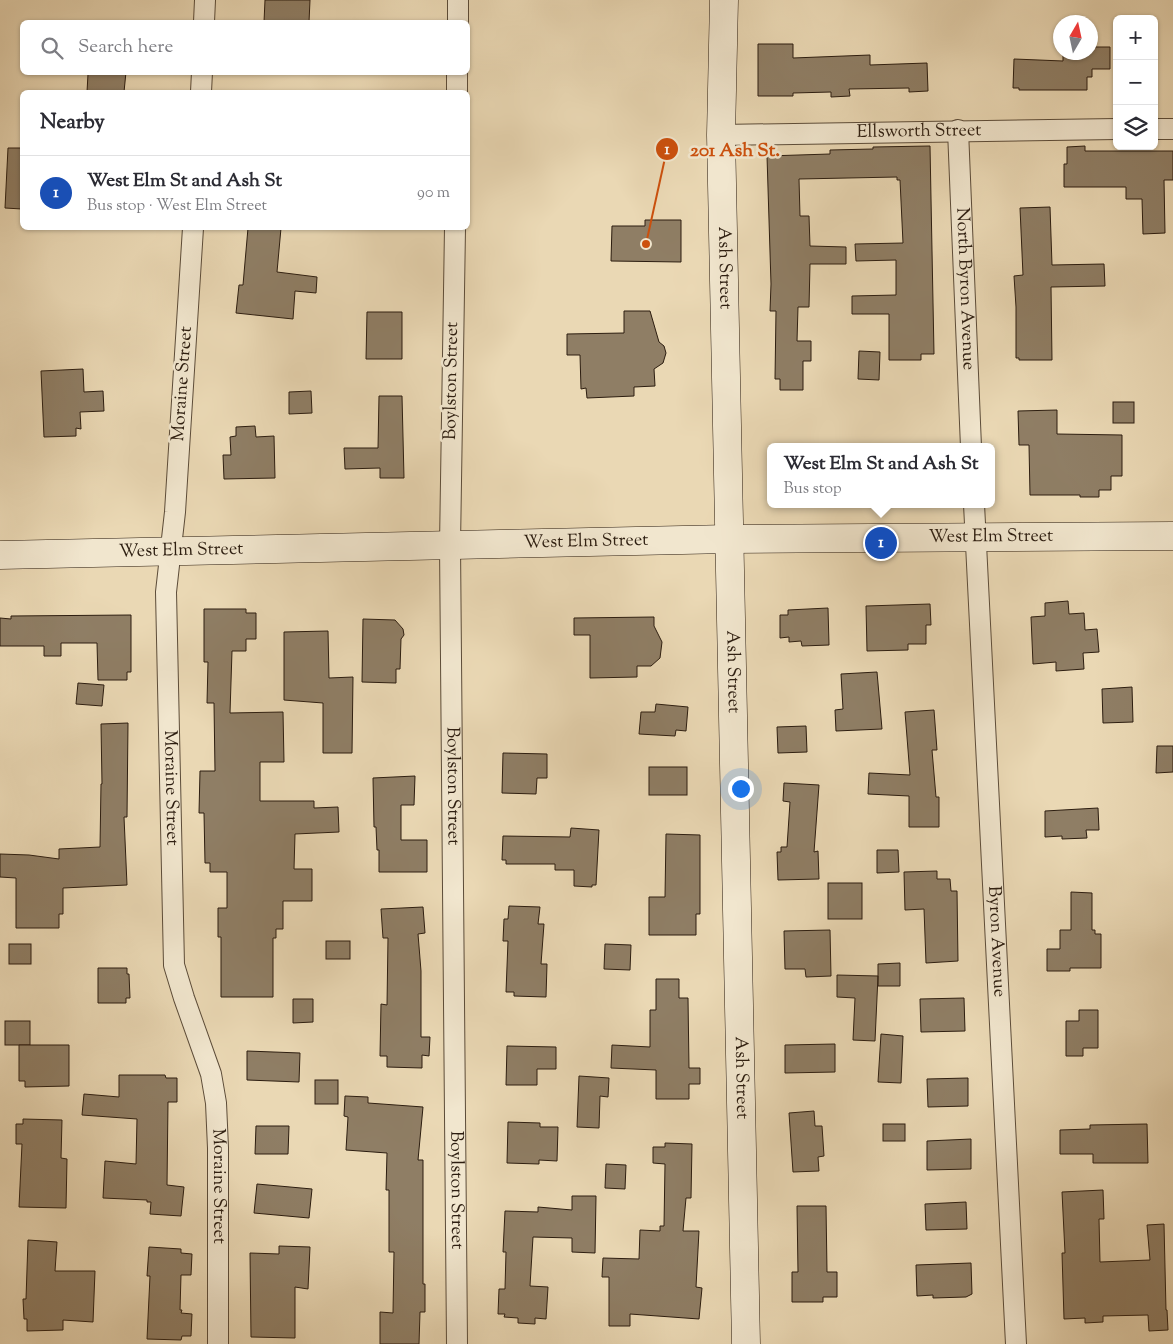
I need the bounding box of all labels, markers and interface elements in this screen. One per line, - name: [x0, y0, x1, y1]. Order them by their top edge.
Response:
- north arrow: [1053, 15, 1098, 60]
- map controls: [1113, 15, 1158, 150]
- button: +: [1113, 15, 1158, 60]
- search box: [20, 20, 470, 75]
- icon: search: [38, 34, 66, 62]
- text: Search here: [78, 34, 173, 61]
- button: −: [1113, 60, 1158, 105]
- button: layers: [1113, 105, 1158, 150]
- text: Nearby: [40, 108, 105, 138]
- street label: Ellsworth Street: [856, 118, 981, 146]
- callout: 201 Ash St.: [655, 132, 790, 166]
- text: 201 Ash St.: [690, 138, 780, 165]
- text: 1: [664, 140, 670, 161]
- text: West Elm St and Ash St: [87, 168, 282, 195]
- text: 1: [53, 182, 59, 205]
- text: 90 m: [417, 182, 450, 205]
- text: Bus stop · West Elm Street: [87, 195, 267, 218]
- street label: North Byron Avenue: [948, 207, 981, 371]
- street label: Ash Street: [710, 226, 738, 310]
- street label: Boylston Street: [438, 321, 466, 441]
- street label: Moraine Street: [166, 326, 200, 442]
- popup: [767, 443, 995, 508]
- text: West Elm St and Ash St: [783, 451, 979, 478]
- text: Bus stop: [783, 478, 842, 501]
- pin: 1: [865, 524, 897, 562]
- street label: West Elm Street: [928, 524, 1053, 551]
- street label: West Elm Street: [523, 528, 649, 557]
- street label: West Elm Street: [118, 537, 244, 565]
- street label: Ash Street: [718, 630, 746, 713]
- street label: Boylston Street: [439, 727, 466, 845]
- street label: Moraine Street: [156, 730, 184, 846]
- your location: [728, 776, 754, 802]
- street label: Byron Avenue: [980, 885, 1012, 998]
- street label: Ash Street: [727, 1036, 754, 1119]
- street label: Moraine Street: [204, 1128, 231, 1244]
- street label: Boylston Street: [442, 1130, 469, 1249]

